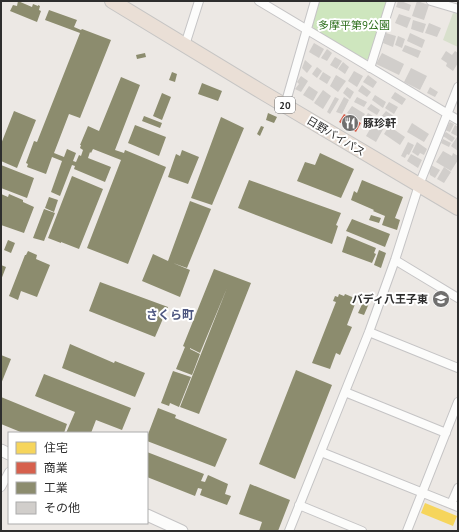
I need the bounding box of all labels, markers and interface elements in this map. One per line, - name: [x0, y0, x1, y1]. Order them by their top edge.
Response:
- park label: 多摩平第9公園: [318, 18, 390, 32]
- road number: 20: [275, 97, 295, 113]
- street label: 日野バイパス: [304, 113, 368, 159]
- restaurant icon: 豚珍軒: [340, 113, 360, 133]
- place label: 豚珍軒: [363, 116, 396, 130]
- school or university icon: バディ八王子東: [431, 289, 451, 309]
- place label: バディ八王子東: [352, 292, 428, 306]
- district label: さくら町: [146, 307, 194, 322]
- legend: [8, 432, 148, 524]
- text: 住宅: [44, 440, 68, 455]
- text: 商業: [44, 460, 68, 475]
- text: 工業: [44, 480, 68, 495]
- text: その他: [44, 500, 80, 515]

